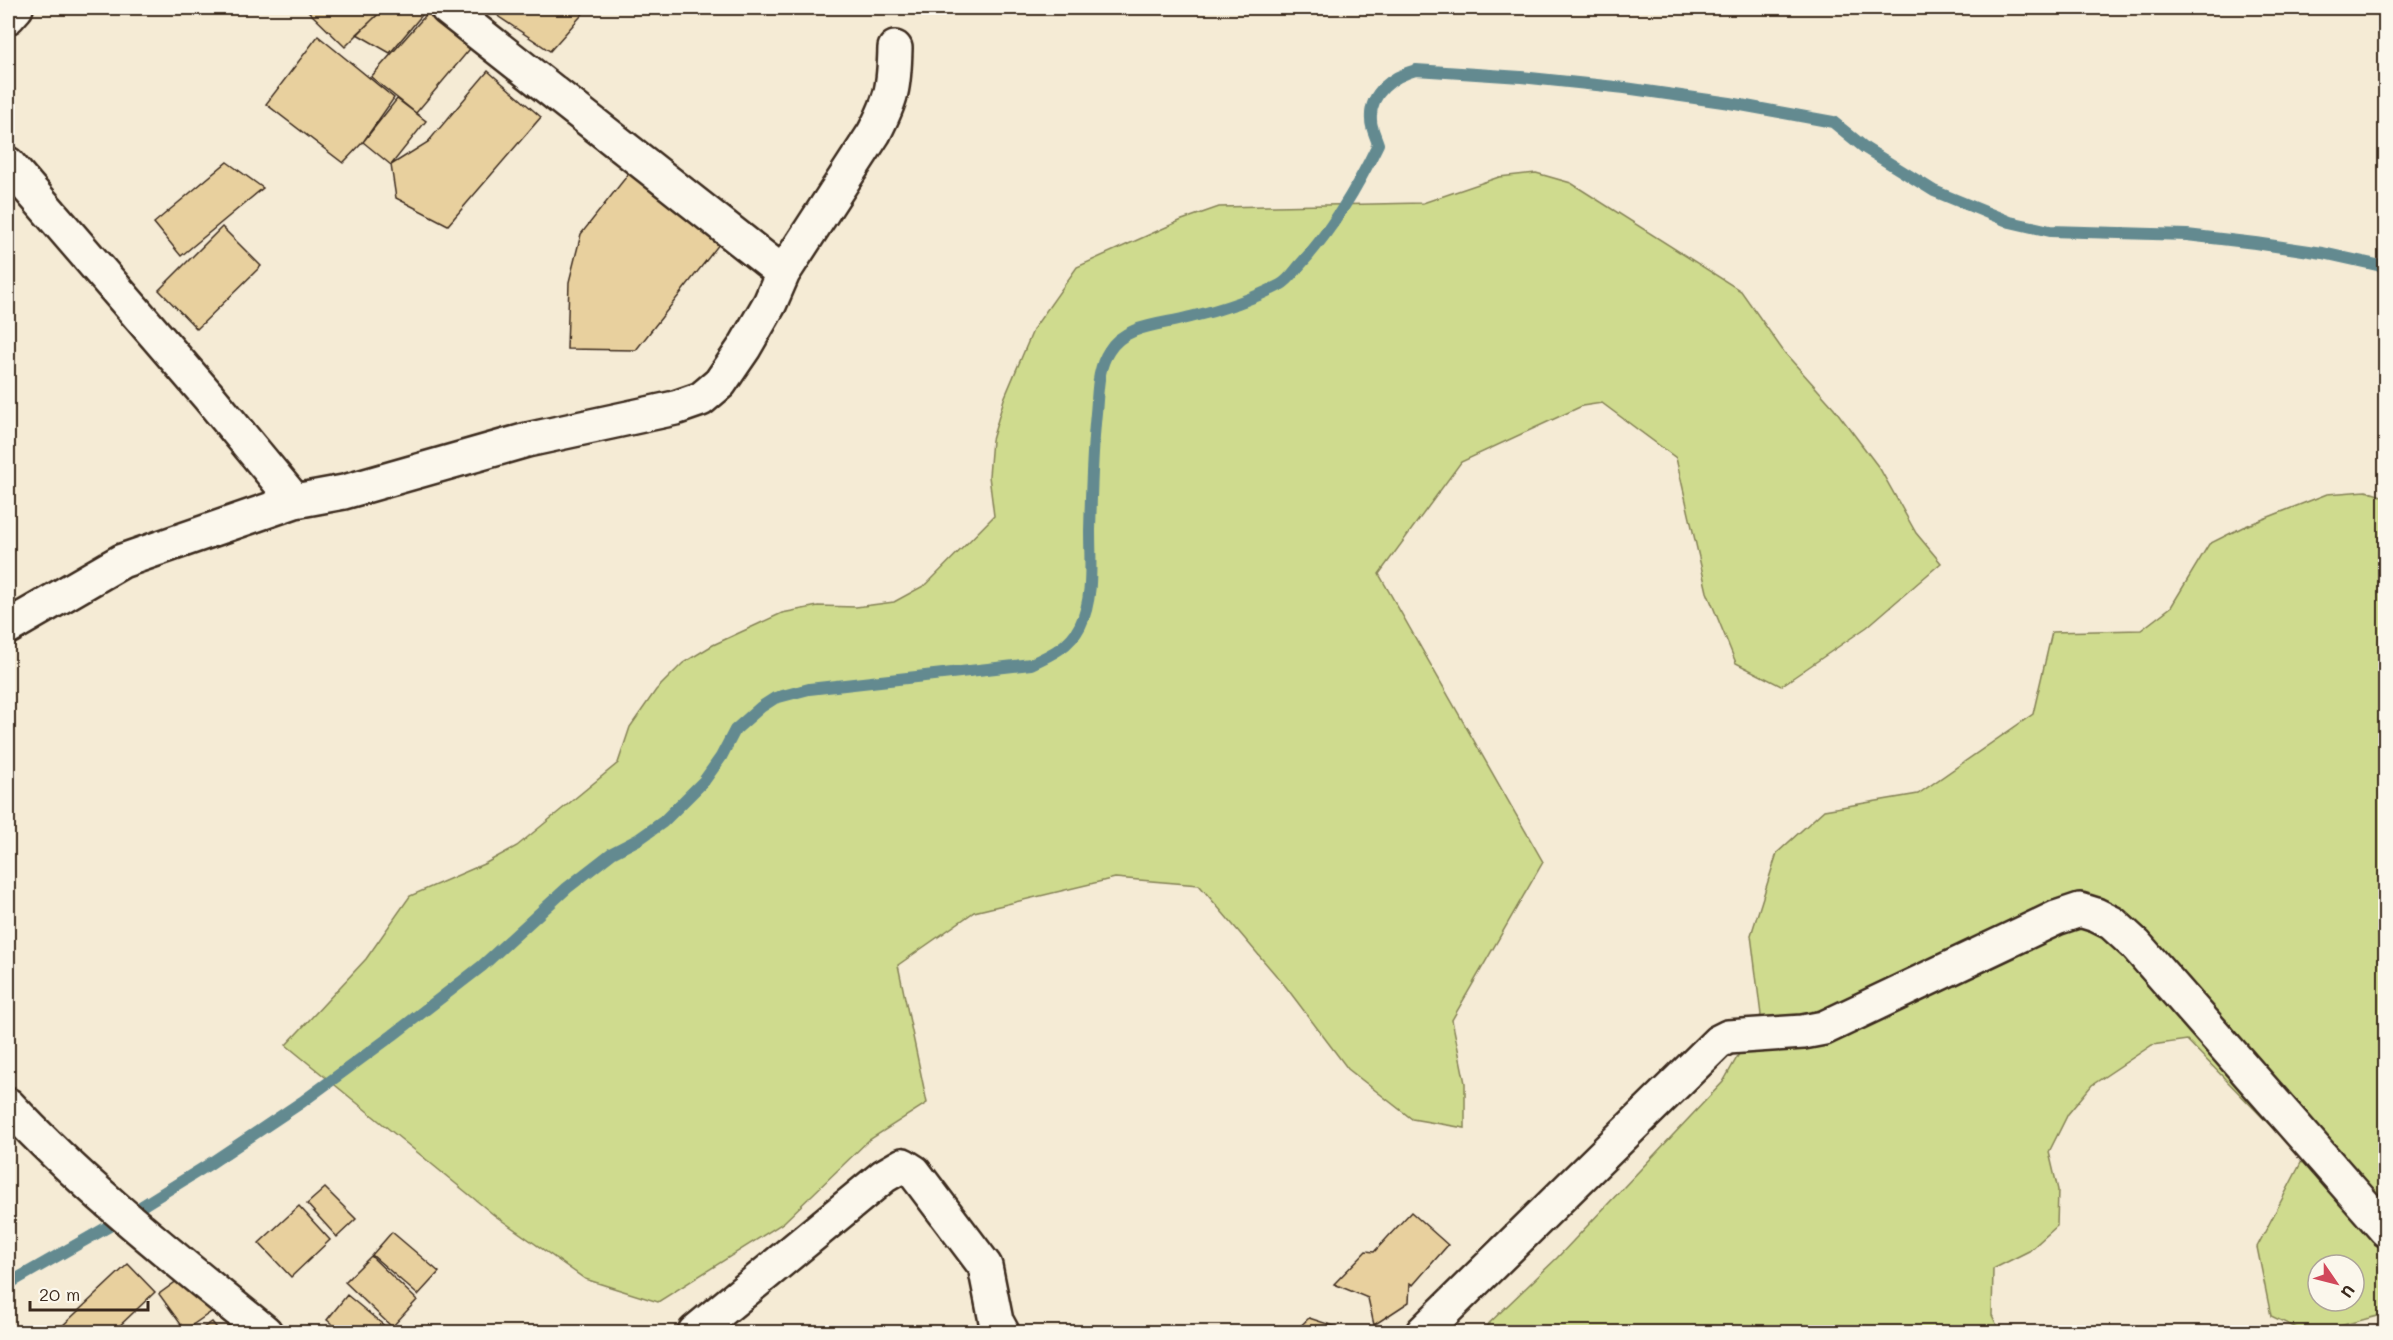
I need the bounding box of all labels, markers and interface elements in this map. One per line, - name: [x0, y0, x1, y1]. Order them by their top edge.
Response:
- north arrow: [2306, 1253, 2366, 1313]
- scale bar: [30, 1274, 148, 1312]
- text: U: [2337, 1281, 2361, 1303]
- text: 20 m: [39, 1282, 80, 1306]

